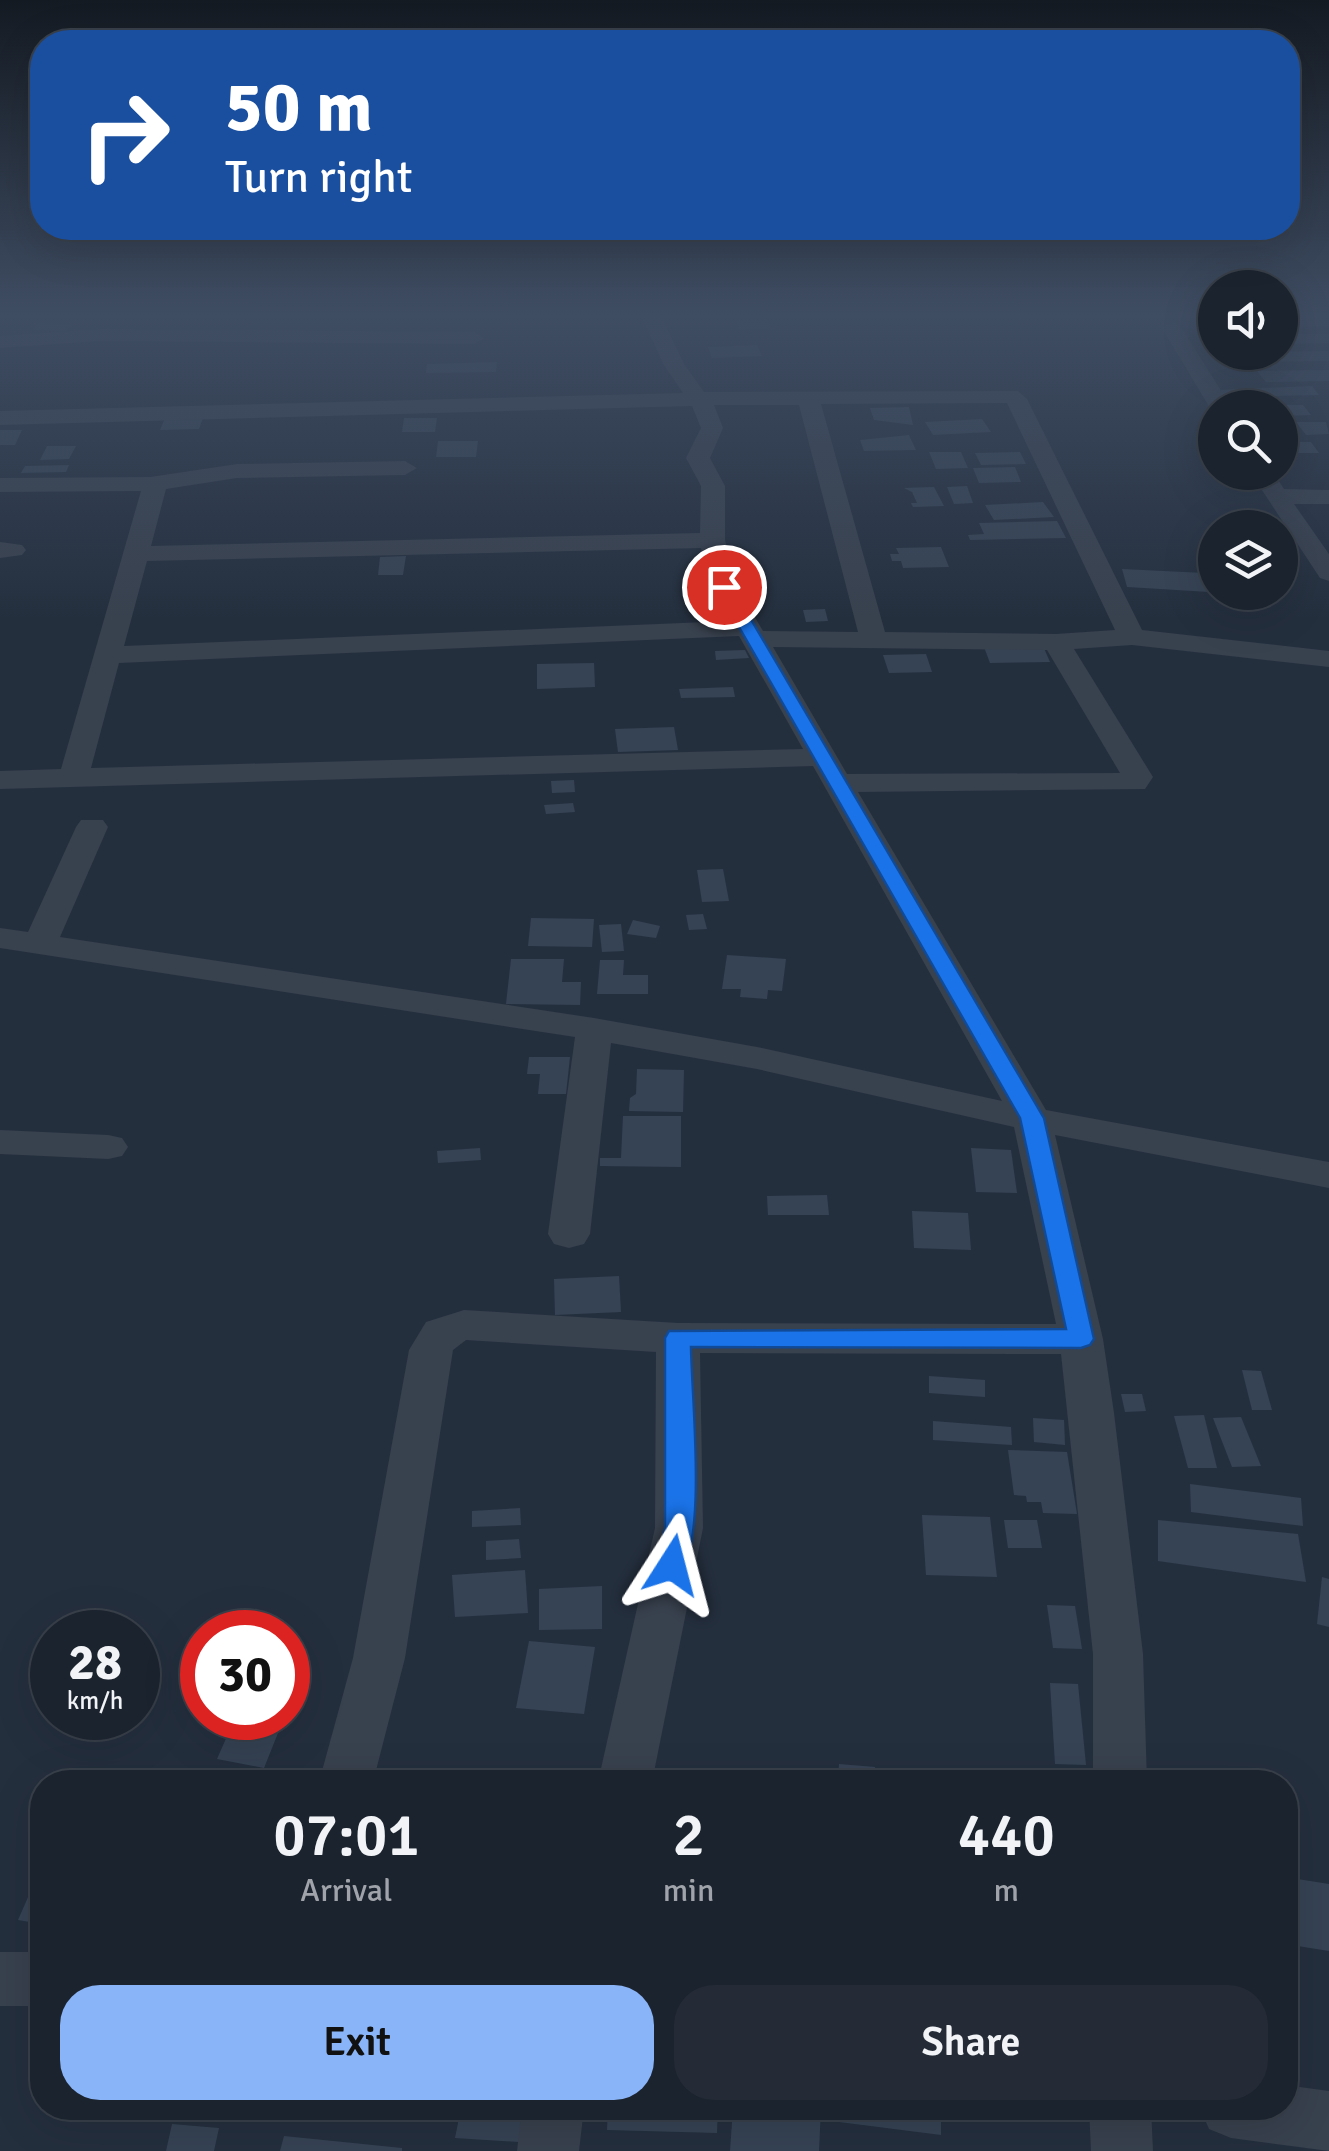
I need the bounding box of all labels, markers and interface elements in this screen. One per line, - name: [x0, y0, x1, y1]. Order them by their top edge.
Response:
- text: 50 m: [225, 64, 373, 150]
- icon: right: [60, 70, 190, 200]
- text: Turn right: [225, 150, 413, 205]
- map controls: [1198, 270, 1298, 610]
- button: sound: [1198, 270, 1298, 370]
- button: search: [1198, 390, 1298, 490]
- button: layers: [1198, 510, 1298, 610]
- pin: [682, 545, 767, 630]
- icon: arrive: [697, 560, 752, 615]
- position arrow: [620, 1513, 724, 1617]
- speed limit sign: 30: [180, 1610, 310, 1740]
- text: 28: [68, 1632, 122, 1694]
- text: km/h: [67, 1685, 123, 1716]
- text: 07:01: [273, 1799, 420, 1873]
- text: 2: [672, 1799, 705, 1873]
- text: 440: [958, 1799, 1055, 1873]
- text: Arrival: [300, 1871, 393, 1910]
- text: min: [663, 1871, 714, 1910]
- text: m: [993, 1871, 1019, 1910]
- button: Exit: [60, 1985, 654, 2100]
- button: Share: [674, 1985, 1268, 2100]

